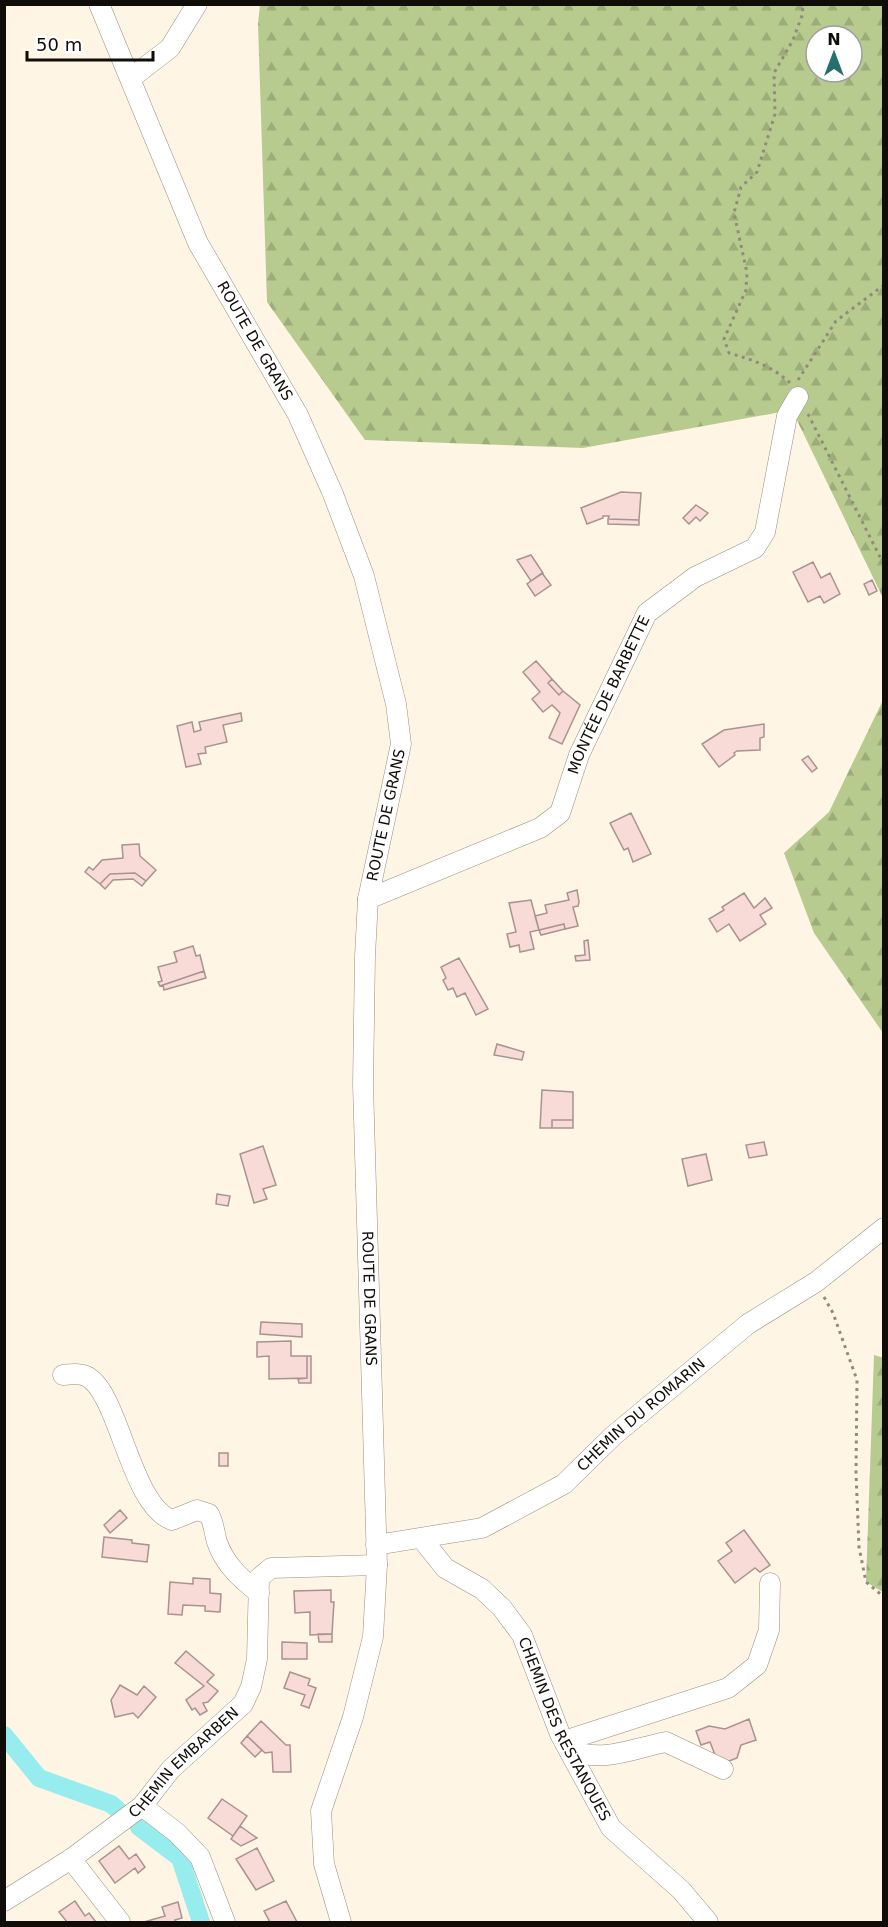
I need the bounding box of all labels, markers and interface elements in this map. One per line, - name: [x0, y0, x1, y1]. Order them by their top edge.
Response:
- scale bar: [27, 24, 153, 62]
- north arrow: [804, 24, 864, 84]
- text: N: [827, 30, 841, 49]
- text: 50 m: [36, 34, 82, 55]
- street label: ROUTE DE GRANS: [213, 278, 297, 404]
- street label: MONTÉE DE BARBETTE: [564, 613, 653, 776]
- street label: ROUTE DE GRANS: [363, 747, 409, 883]
- street label: ROUTE DE GRANS: [358, 1231, 380, 1366]
- street label: CHEMIN DU ROMARIN: [573, 1355, 709, 1475]
- street label: CHEMIN DES RESTANQUES: [515, 1634, 614, 1824]
- street label: CHEMIN EMBARBEN: [125, 1703, 242, 1822]

